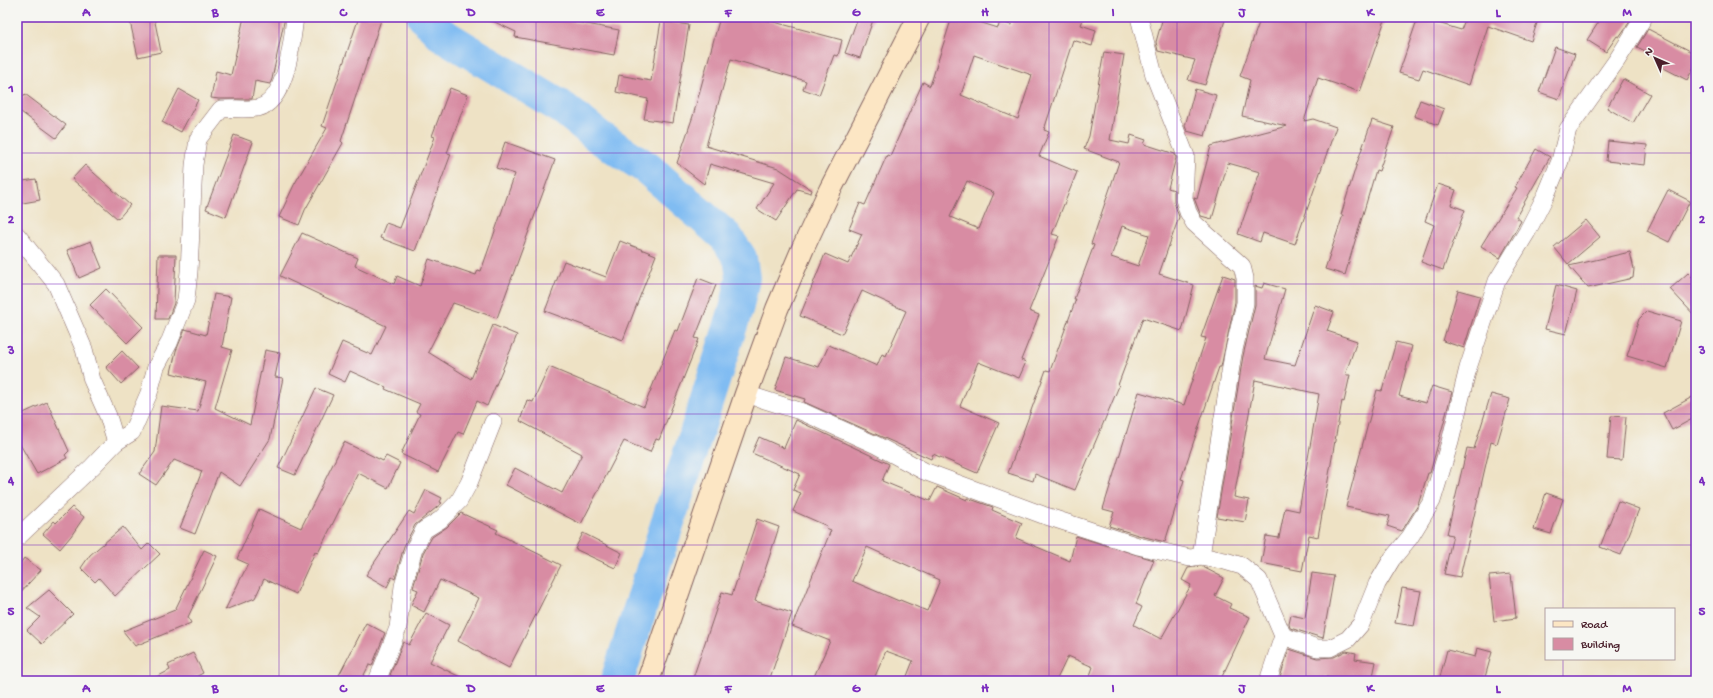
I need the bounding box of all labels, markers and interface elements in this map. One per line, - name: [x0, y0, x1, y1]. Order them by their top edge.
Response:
- text: A: [81, 6, 91, 21]
- text: B: [211, 6, 220, 21]
- text: C: [338, 6, 348, 21]
- text: D: [466, 6, 476, 21]
- text: E: [596, 6, 605, 21]
- text: F: [724, 6, 733, 21]
- text: G: [852, 6, 861, 21]
- text: H: [981, 6, 989, 21]
- text: I: [1111, 6, 1115, 21]
- text: J: [1238, 6, 1247, 21]
- text: K: [1365, 6, 1375, 21]
- text: L: [1496, 6, 1502, 21]
- text: M: [1622, 6, 1632, 21]
- north arrow: [1635, 38, 1675, 78]
- text: N: [1643, 46, 1656, 59]
- text: 1: [7, 82, 14, 97]
- text: 1: [1698, 82, 1705, 97]
- text: 2: [8, 213, 15, 228]
- text: 2: [1699, 213, 1706, 228]
- text: 3: [7, 344, 15, 359]
- text: 3: [1698, 344, 1706, 359]
- text: 4: [7, 474, 15, 489]
- text: 4: [1698, 474, 1706, 489]
- text: 5: [8, 605, 15, 620]
- text: 5: [1699, 605, 1706, 620]
- legend: [1545, 608, 1675, 660]
- text: Road: [1581, 619, 1608, 633]
- text: Building: [1580, 639, 1620, 653]
- text: A: [81, 682, 91, 697]
- text: B: [211, 682, 220, 697]
- text: C: [338, 682, 348, 697]
- text: D: [466, 682, 476, 697]
- text: E: [596, 682, 605, 697]
- text: F: [724, 682, 733, 697]
- text: G: [852, 682, 861, 697]
- text: H: [981, 682, 989, 697]
- text: I: [1111, 682, 1115, 697]
- text: J: [1238, 682, 1247, 697]
- text: K: [1365, 682, 1375, 697]
- text: L: [1496, 682, 1502, 697]
- text: M: [1622, 682, 1632, 697]

